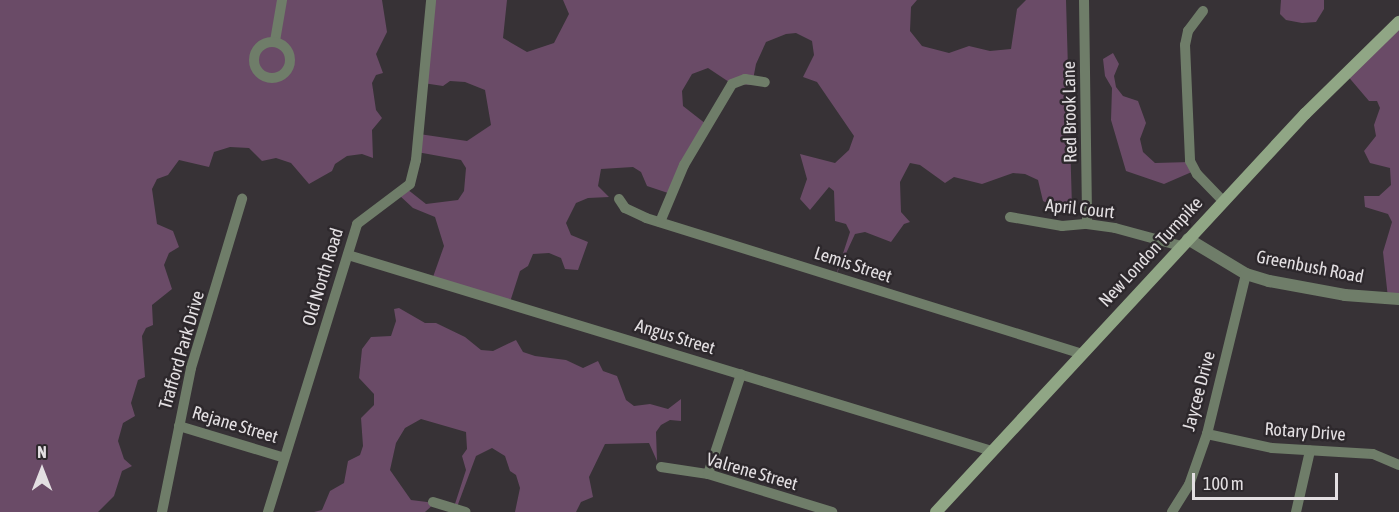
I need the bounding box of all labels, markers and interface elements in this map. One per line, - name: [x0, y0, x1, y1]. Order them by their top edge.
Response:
- street label: Red Brook Lane: [1058, 61, 1082, 163]
- street label: New London Turnpike: [1095, 193, 1207, 311]
- street label: April Court: [1044, 195, 1116, 223]
- street label: Old North Road: [298, 226, 348, 328]
- street label: Lemis Street: [811, 242, 895, 288]
- street label: Greenbush Road: [1254, 246, 1366, 288]
- street label: Trafford Park Drive: [155, 288, 209, 412]
- street label: Angus Street: [632, 315, 718, 359]
- street label: Jaycee Drive: [1178, 349, 1220, 433]
- street label: Rejane Street: [190, 402, 280, 448]
- street label: Rotary Drive: [1264, 418, 1346, 446]
- north arrow: [12, 440, 72, 500]
- text: N: [37, 443, 47, 461]
- street label: Valrene Street: [704, 449, 800, 495]
- scale bar: [1195, 461, 1340, 499]
- text: 100 m: [1203, 473, 1244, 494]

